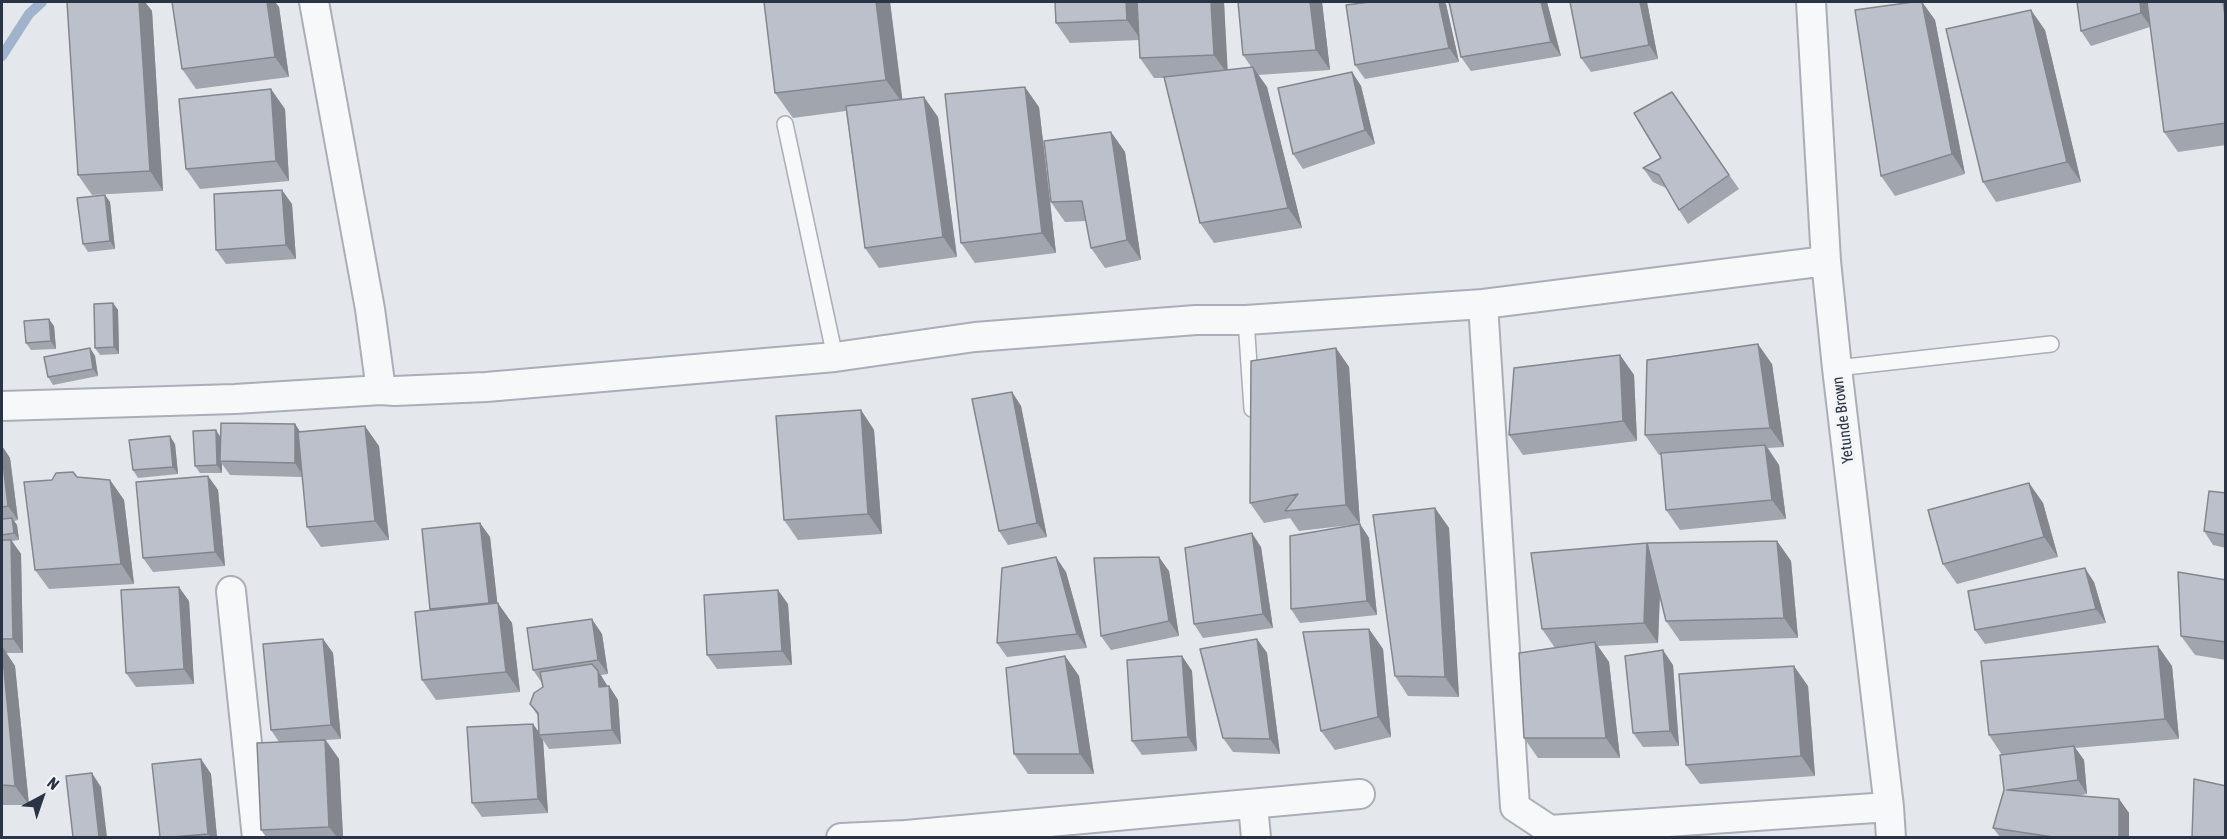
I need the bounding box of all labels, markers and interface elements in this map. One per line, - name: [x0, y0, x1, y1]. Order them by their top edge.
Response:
- street label: Yetunde Brown: [1828, 375, 1858, 465]
- north arrow: [12, 767, 72, 827]
- text: N: [44, 773, 63, 793]

